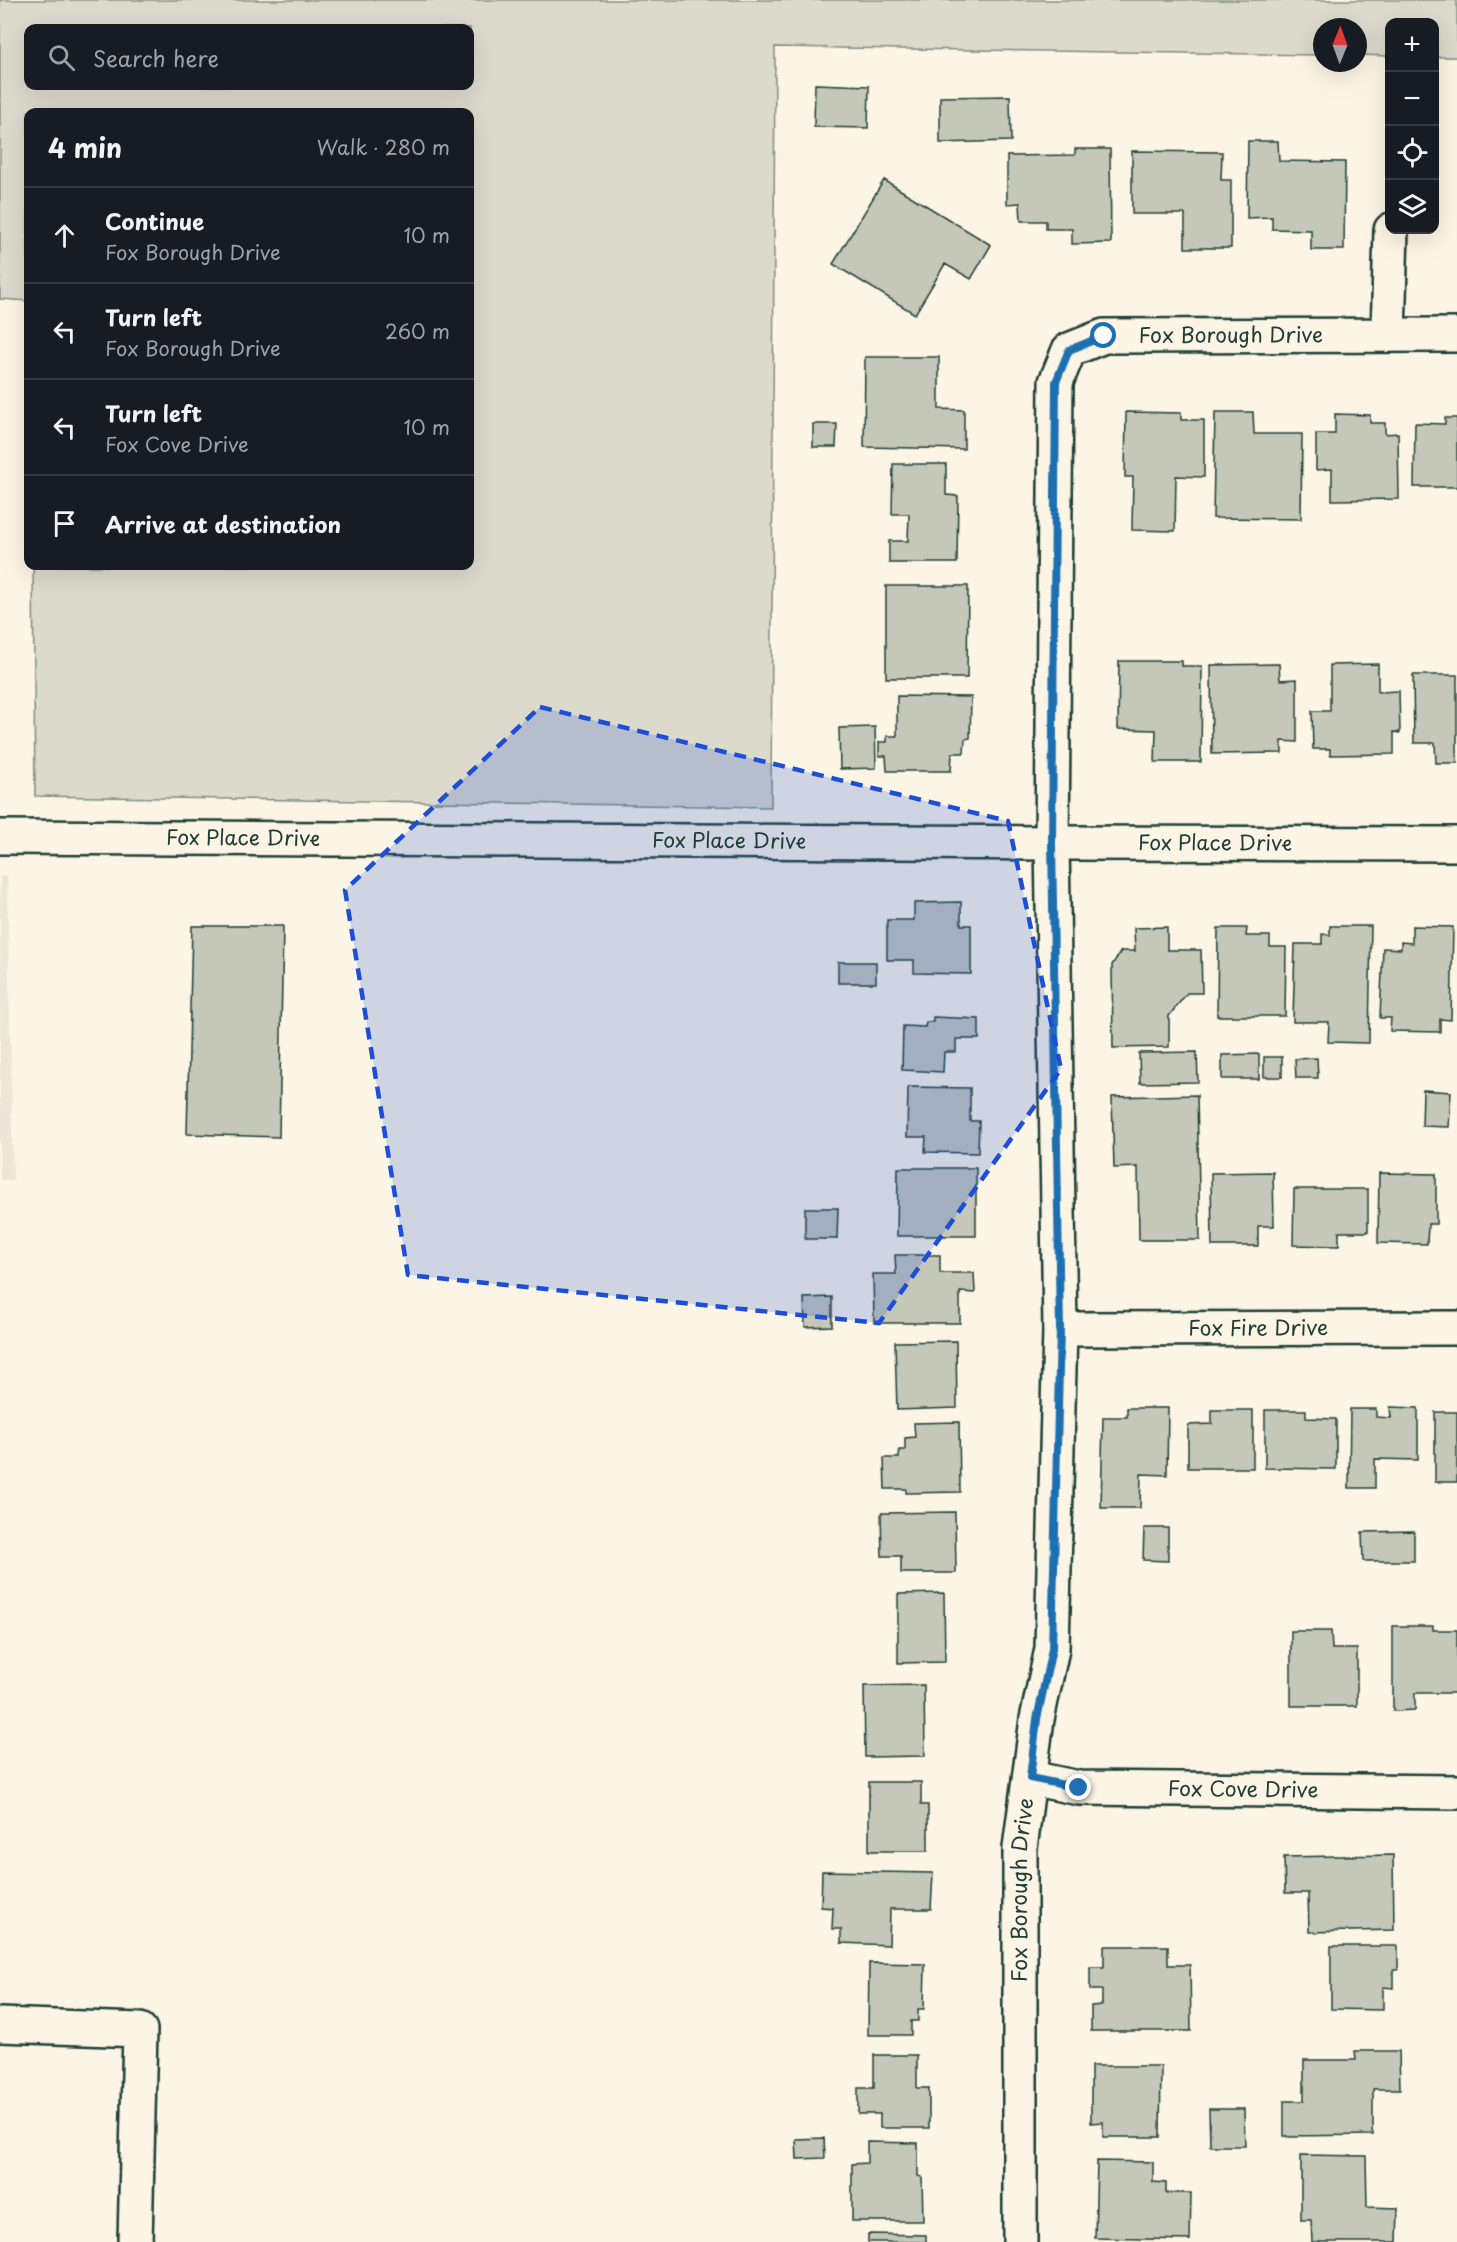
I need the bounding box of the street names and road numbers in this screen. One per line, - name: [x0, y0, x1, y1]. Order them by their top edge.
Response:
- street label: Fox Borough Drive: [1139, 317, 1323, 350]
- street label: Fox Place Drive: [166, 820, 320, 853]
- street label: Fox Place Drive: [652, 823, 806, 856]
- street label: Fox Place Drive: [1138, 825, 1292, 858]
- street label: Fox Fire Drive: [1188, 1310, 1328, 1343]
- street label: Fox Cove Drive: [1167, 1771, 1319, 1805]
- street label: Fox Borough Drive: [1002, 1796, 1040, 1982]

